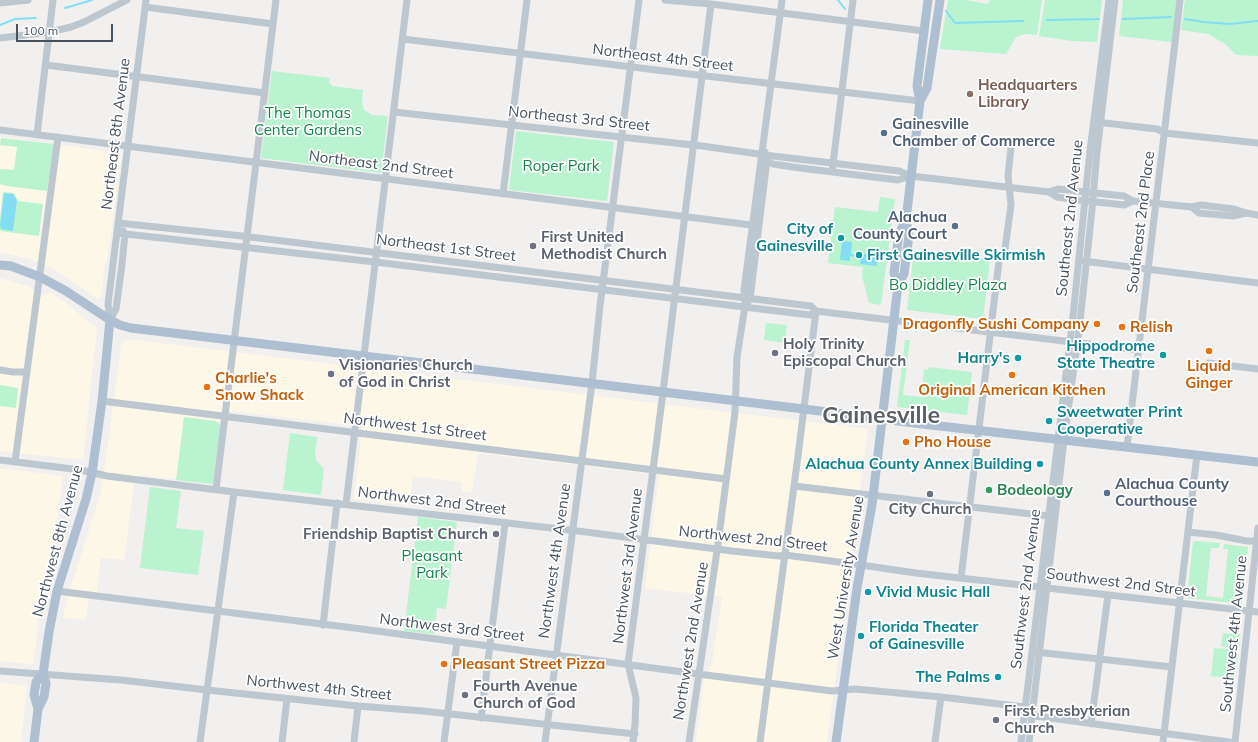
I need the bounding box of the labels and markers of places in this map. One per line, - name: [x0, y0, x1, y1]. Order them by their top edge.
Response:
- place label: Headquarters Library: [978, 76, 1077, 111]
- marker: Headquarters Library: [965, 89, 975, 99]
- place label: Gainesville Chamber of Commerce: [892, 115, 1055, 150]
- marker: Gainesville Chamber of Commerce: [879, 128, 889, 138]
- place label: Alachua County Court: [853, 208, 947, 243]
- place label: City of Gainesville: [756, 220, 833, 255]
- marker: Alachua County Court: [950, 221, 960, 231]
- place label: First United Methodist Church: [541, 228, 667, 263]
- marker: City of Gainesville: [836, 233, 846, 243]
- marker: First United Methodist Church: [528, 241, 538, 251]
- place label: First Gainesville Skirmish: [867, 246, 1045, 264]
- marker: First Gainesville Skirmish: [854, 250, 864, 260]
- place label: Dragonfly Sushi Company: [902, 315, 1089, 333]
- place label: Relish: [1130, 318, 1173, 336]
- marker: Dragonfly Sushi Company: [1092, 319, 1102, 329]
- marker: Relish: [1117, 322, 1127, 332]
- place label: Holy Trinity Episcopal Church: [783, 335, 906, 370]
- place label: Hippodrome State Theatre: [1057, 337, 1155, 372]
- marker: Liquid Ginger: [1204, 346, 1214, 356]
- marker: Holy Trinity Episcopal Church: [770, 348, 780, 358]
- place label: Harry's: [958, 349, 1010, 367]
- marker: Hippodrome State Theatre: [1158, 350, 1168, 360]
- marker: Harry's: [1013, 353, 1023, 363]
- place label: Visionaries Church of God in Christ: [339, 356, 473, 391]
- place label: Liquid Ginger: [1185, 357, 1233, 392]
- place label: Charlie's Snow Shack: [215, 369, 304, 404]
- marker: Visionaries Church of God in Christ: [326, 369, 336, 379]
- marker: Original American Kitchen: [1007, 370, 1017, 380]
- place label: Original American Kitchen: [918, 381, 1106, 399]
- marker: Charlie's Snow Shack: [202, 382, 212, 392]
- place label: Sweetwater Print Cooperative: [1057, 403, 1182, 438]
- marker: Sweetwater Print Cooperative: [1044, 416, 1054, 426]
- place label: Pho House: [914, 433, 991, 451]
- marker: Pho House: [901, 437, 911, 447]
- place label: Alachua County Annex Building: [805, 455, 1032, 473]
- marker: Alachua County Annex Building: [1035, 459, 1045, 469]
- place label: Alachua County Courthouse: [1115, 475, 1229, 510]
- place label: Bodeology: [997, 481, 1073, 499]
- marker: Bodeology: [984, 485, 994, 495]
- marker: Alachua County Courthouse: [1102, 488, 1112, 498]
- marker: City Church: [925, 489, 935, 499]
- place label: City Church: [889, 500, 971, 518]
- place label: Friendship Baptist Church: [303, 525, 488, 543]
- marker: Friendship Baptist Church: [491, 529, 501, 539]
- place label: Vivid Music Hall: [876, 583, 990, 601]
- marker: Vivid Music Hall: [863, 587, 873, 597]
- place label: Florida Theater of Gainesville: [869, 618, 978, 653]
- marker: Florida Theater of Gainesville: [856, 631, 866, 641]
- place label: Pleasant Street Pizza: [452, 655, 605, 673]
- marker: Pleasant Street Pizza: [439, 659, 449, 669]
- place label: The Palms: [915, 668, 990, 686]
- marker: The Palms: [993, 672, 1003, 682]
- place label: Fourth Avenue Church of God: [473, 677, 578, 712]
- marker: Fourth Avenue Church of God: [460, 690, 470, 700]
- place label: First Presbyterian Church: [1004, 702, 1130, 737]
- marker: First Presbyterian Church: [991, 715, 1001, 725]

